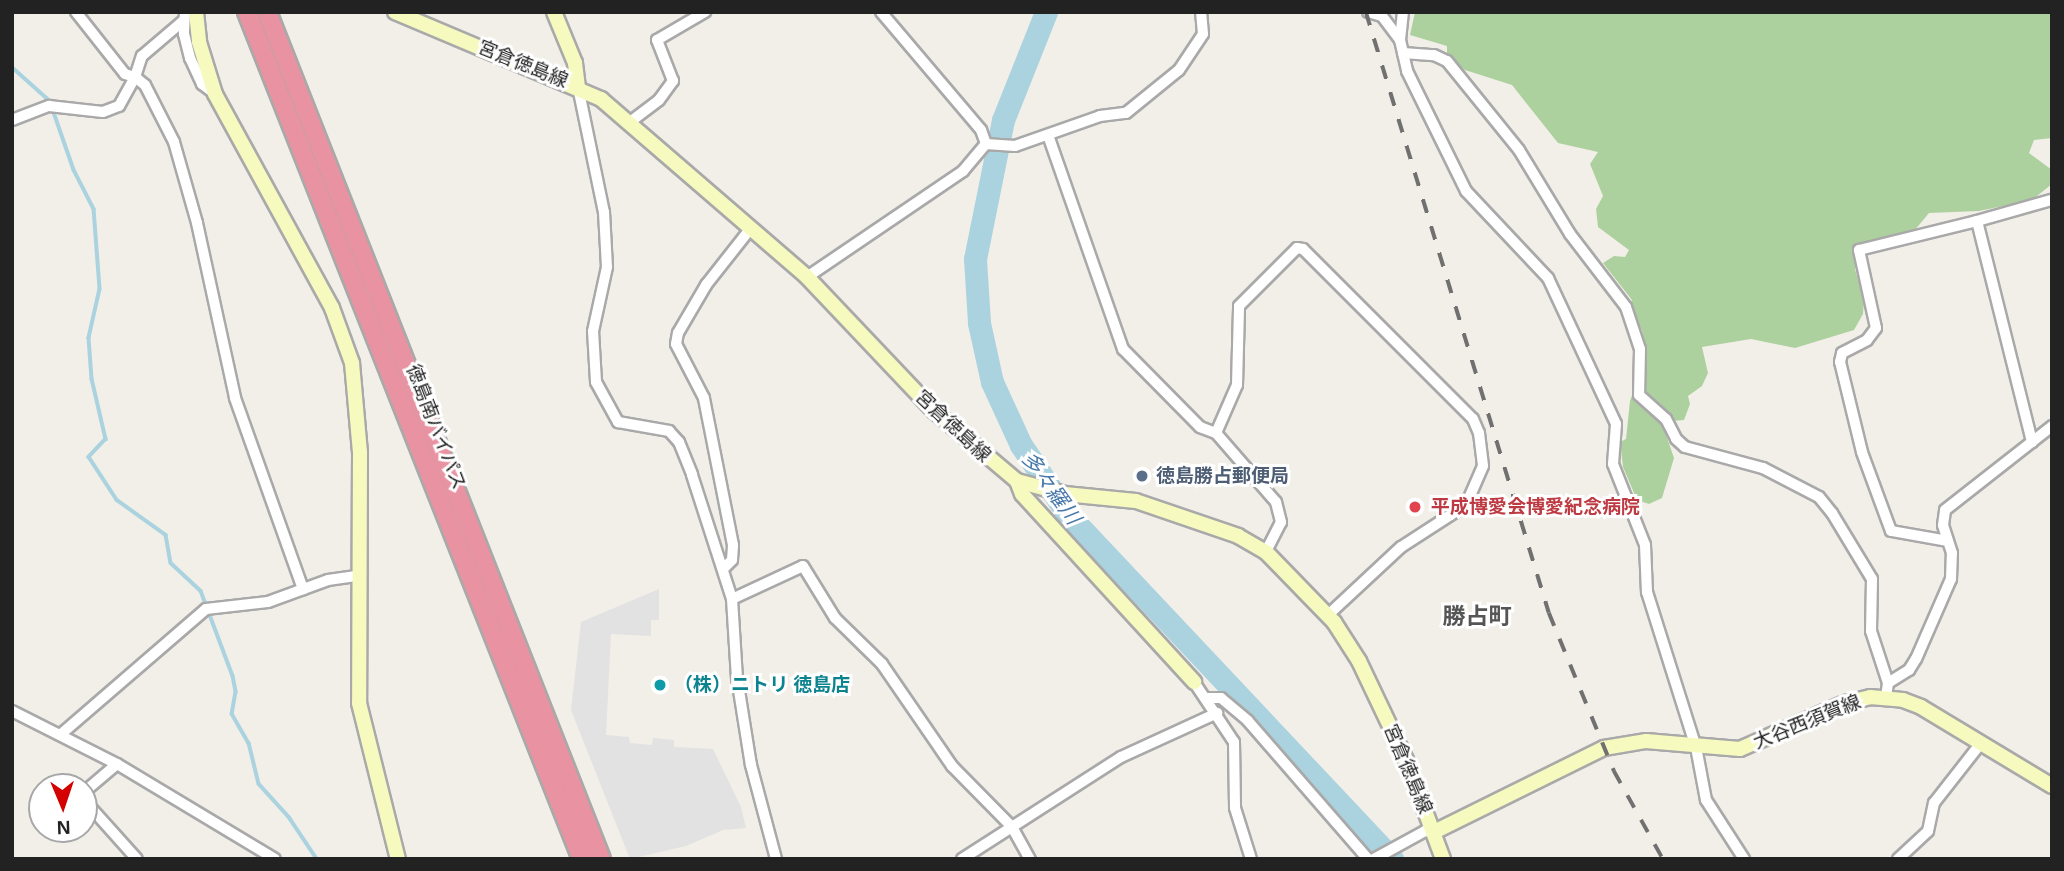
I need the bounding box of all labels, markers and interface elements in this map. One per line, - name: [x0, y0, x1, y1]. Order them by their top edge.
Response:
- street label: 宮倉徳島線: [475, 36, 571, 92]
- street label: 徳島南バイパス: [402, 361, 470, 493]
- street label: 宮倉徳島線: [910, 385, 996, 467]
- water label: 多々羅川: [1016, 447, 1086, 529]
- place label: 徳島勝占郵便局: [1156, 465, 1289, 487]
- marker: 徳島勝占郵便局: [1134, 468, 1150, 484]
- place label: 平成博愛会博愛紀念病院: [1431, 496, 1640, 518]
- marker: 平成博愛会博愛紀念病院: [1405, 497, 1425, 517]
- district label: 勝占町: [1443, 602, 1511, 630]
- place label: （株）ニトリ 徳島店: [674, 674, 850, 696]
- marker: （株）ニトリ 徳島店: [652, 677, 668, 693]
- street label: 大谷西須賀線: [1750, 690, 1864, 754]
- street label: 宮倉徳島線: [1379, 721, 1437, 817]
- north arrow: [28, 773, 98, 843]
- text: N: [56, 817, 71, 838]

